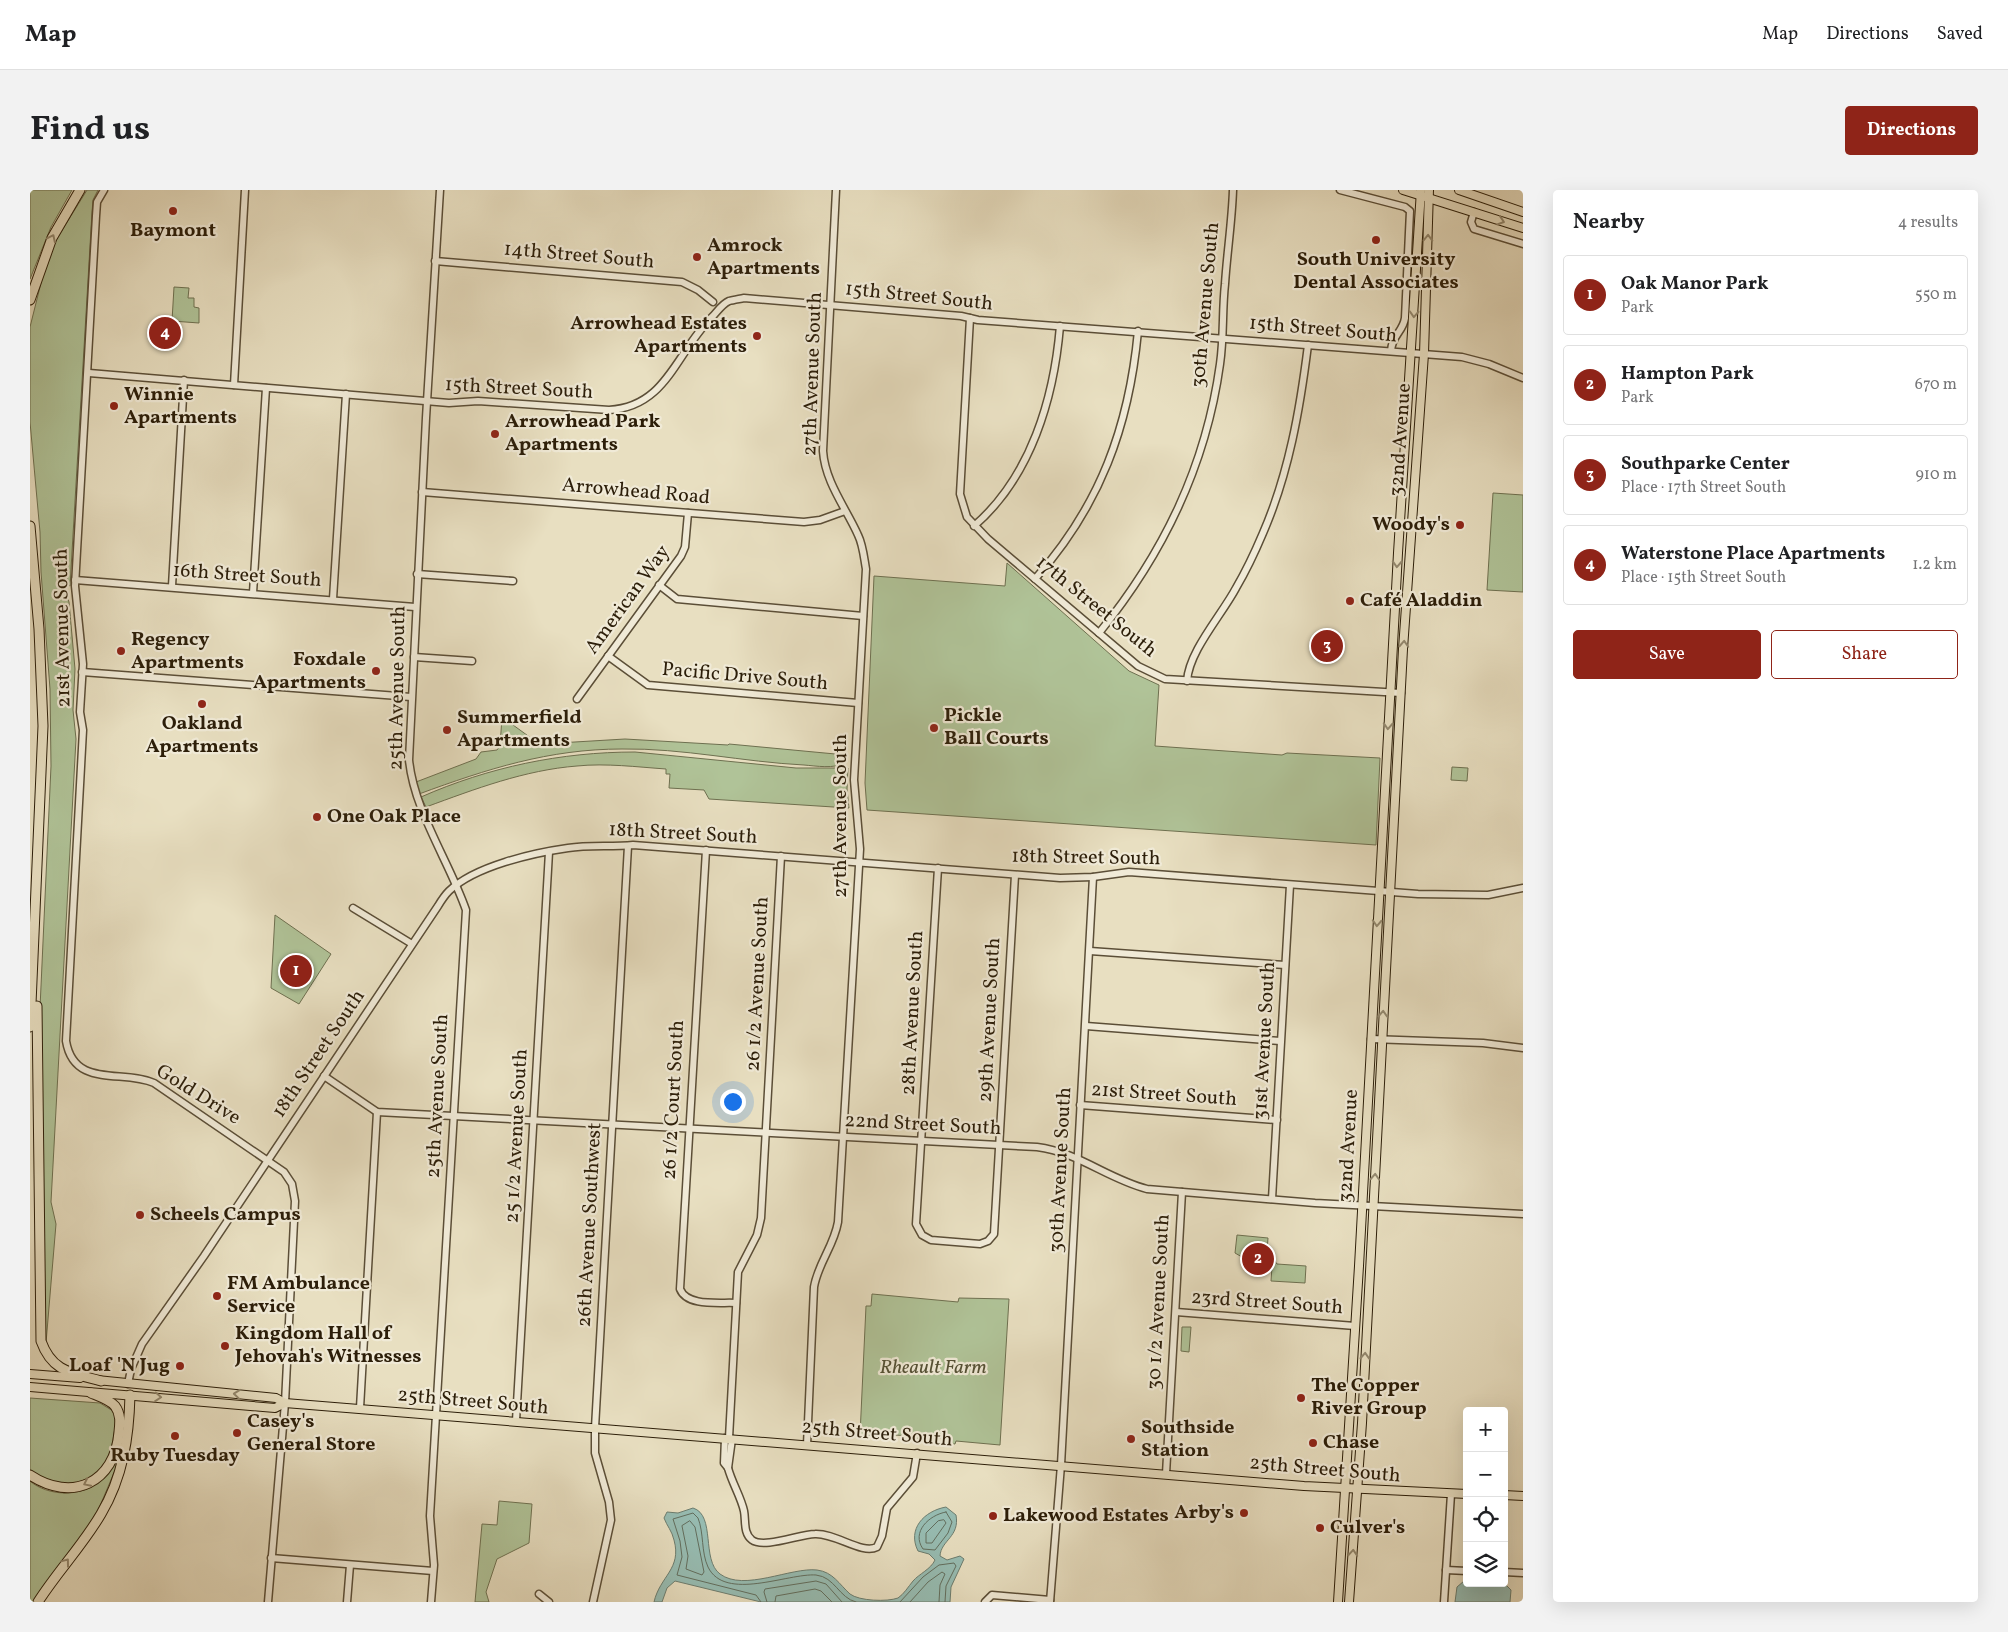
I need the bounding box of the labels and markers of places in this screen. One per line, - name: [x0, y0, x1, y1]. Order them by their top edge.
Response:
- marker: Baymont: [167, 205, 179, 217]
- place label: Baymont: [130, 217, 216, 245]
- place label: Amrock Apartments: [707, 232, 820, 283]
- marker: South University Dental Associates: [1370, 234, 1382, 246]
- place label: South University Dental Associates: [1293, 246, 1459, 297]
- marker: Amrock Apartments: [691, 251, 703, 263]
- place label: Arrowhead Estates Apartments: [570, 310, 747, 361]
- pin: 4: [149, 314, 181, 352]
- marker: Arrowhead Estates Apartments: [751, 330, 763, 342]
- place label: Winnie Apartments: [124, 381, 237, 432]
- marker: Winnie Apartments: [108, 400, 120, 412]
- place label: Arrowhead Park Apartments: [505, 408, 660, 459]
- marker: Arrowhead Park Apartments: [489, 428, 501, 440]
- place label: Woody's: [1372, 511, 1450, 539]
- marker: Woody's: [1454, 519, 1466, 531]
- place label: Café Aladdin: [1360, 587, 1482, 615]
- marker: Café Aladdin: [1344, 595, 1356, 607]
- place label: Regency Apartments: [131, 626, 244, 677]
- pin: 3: [1311, 627, 1343, 665]
- marker: Regency Apartments: [115, 645, 127, 657]
- place label: Foxdale Apartments: [253, 646, 366, 697]
- marker: Foxdale Apartments: [370, 665, 382, 677]
- marker: Oakland Apartments: [196, 698, 208, 710]
- place label: Pickle Ball Courts: [944, 702, 1049, 753]
- place label: Summerfield Apartments: [457, 704, 582, 755]
- place label: Oakland Apartments: [145, 710, 259, 761]
- marker: Pickle Ball Courts: [928, 722, 940, 734]
- marker: Summerfield Apartments: [441, 724, 453, 736]
- place label: One Oak Place: [327, 803, 461, 831]
- marker: One Oak Place: [311, 811, 323, 823]
- pin: 1: [280, 952, 312, 990]
- place label: Scheels Campus: [150, 1201, 301, 1229]
- marker: Scheels Campus: [134, 1209, 146, 1221]
- pin: 2: [1242, 1240, 1274, 1278]
- place label: FM Ambulance Service: [227, 1270, 370, 1321]
- marker: FM Ambulance Service: [211, 1290, 223, 1302]
- place label: Kingdom Hall of Jehovah's Witnesses: [234, 1320, 422, 1371]
- marker: Kingdom Hall of Jehovah's Witnesses: [219, 1340, 231, 1352]
- place label: Loaf 'N Jug: [69, 1352, 170, 1380]
- marker: Loaf 'N Jug: [174, 1360, 186, 1372]
- place label: The Copper River Group: [1311, 1372, 1427, 1423]
- marker: The Copper River Group: [1295, 1392, 1307, 1404]
- place label: Casey's General Store: [247, 1408, 375, 1459]
- place label: Southside Station: [1141, 1414, 1235, 1465]
- marker: Casey's General Store: [231, 1427, 243, 1439]
- place label: Chase: [1323, 1429, 1379, 1457]
- marker: Ruby Tuesday: [169, 1430, 181, 1442]
- marker: Southside Station: [1125, 1433, 1137, 1445]
- marker: Chase: [1307, 1437, 1319, 1449]
- place label: Ruby Tuesday: [110, 1442, 240, 1470]
- place label: Arby's: [1174, 1499, 1234, 1527]
- place label: Lakewood Estates: [1003, 1502, 1169, 1530]
- marker: Arby's: [1238, 1507, 1250, 1519]
- marker: Lakewood Estates: [987, 1510, 999, 1522]
- place label: Culver's: [1330, 1514, 1405, 1542]
- marker: Culver's: [1314, 1522, 1326, 1534]

